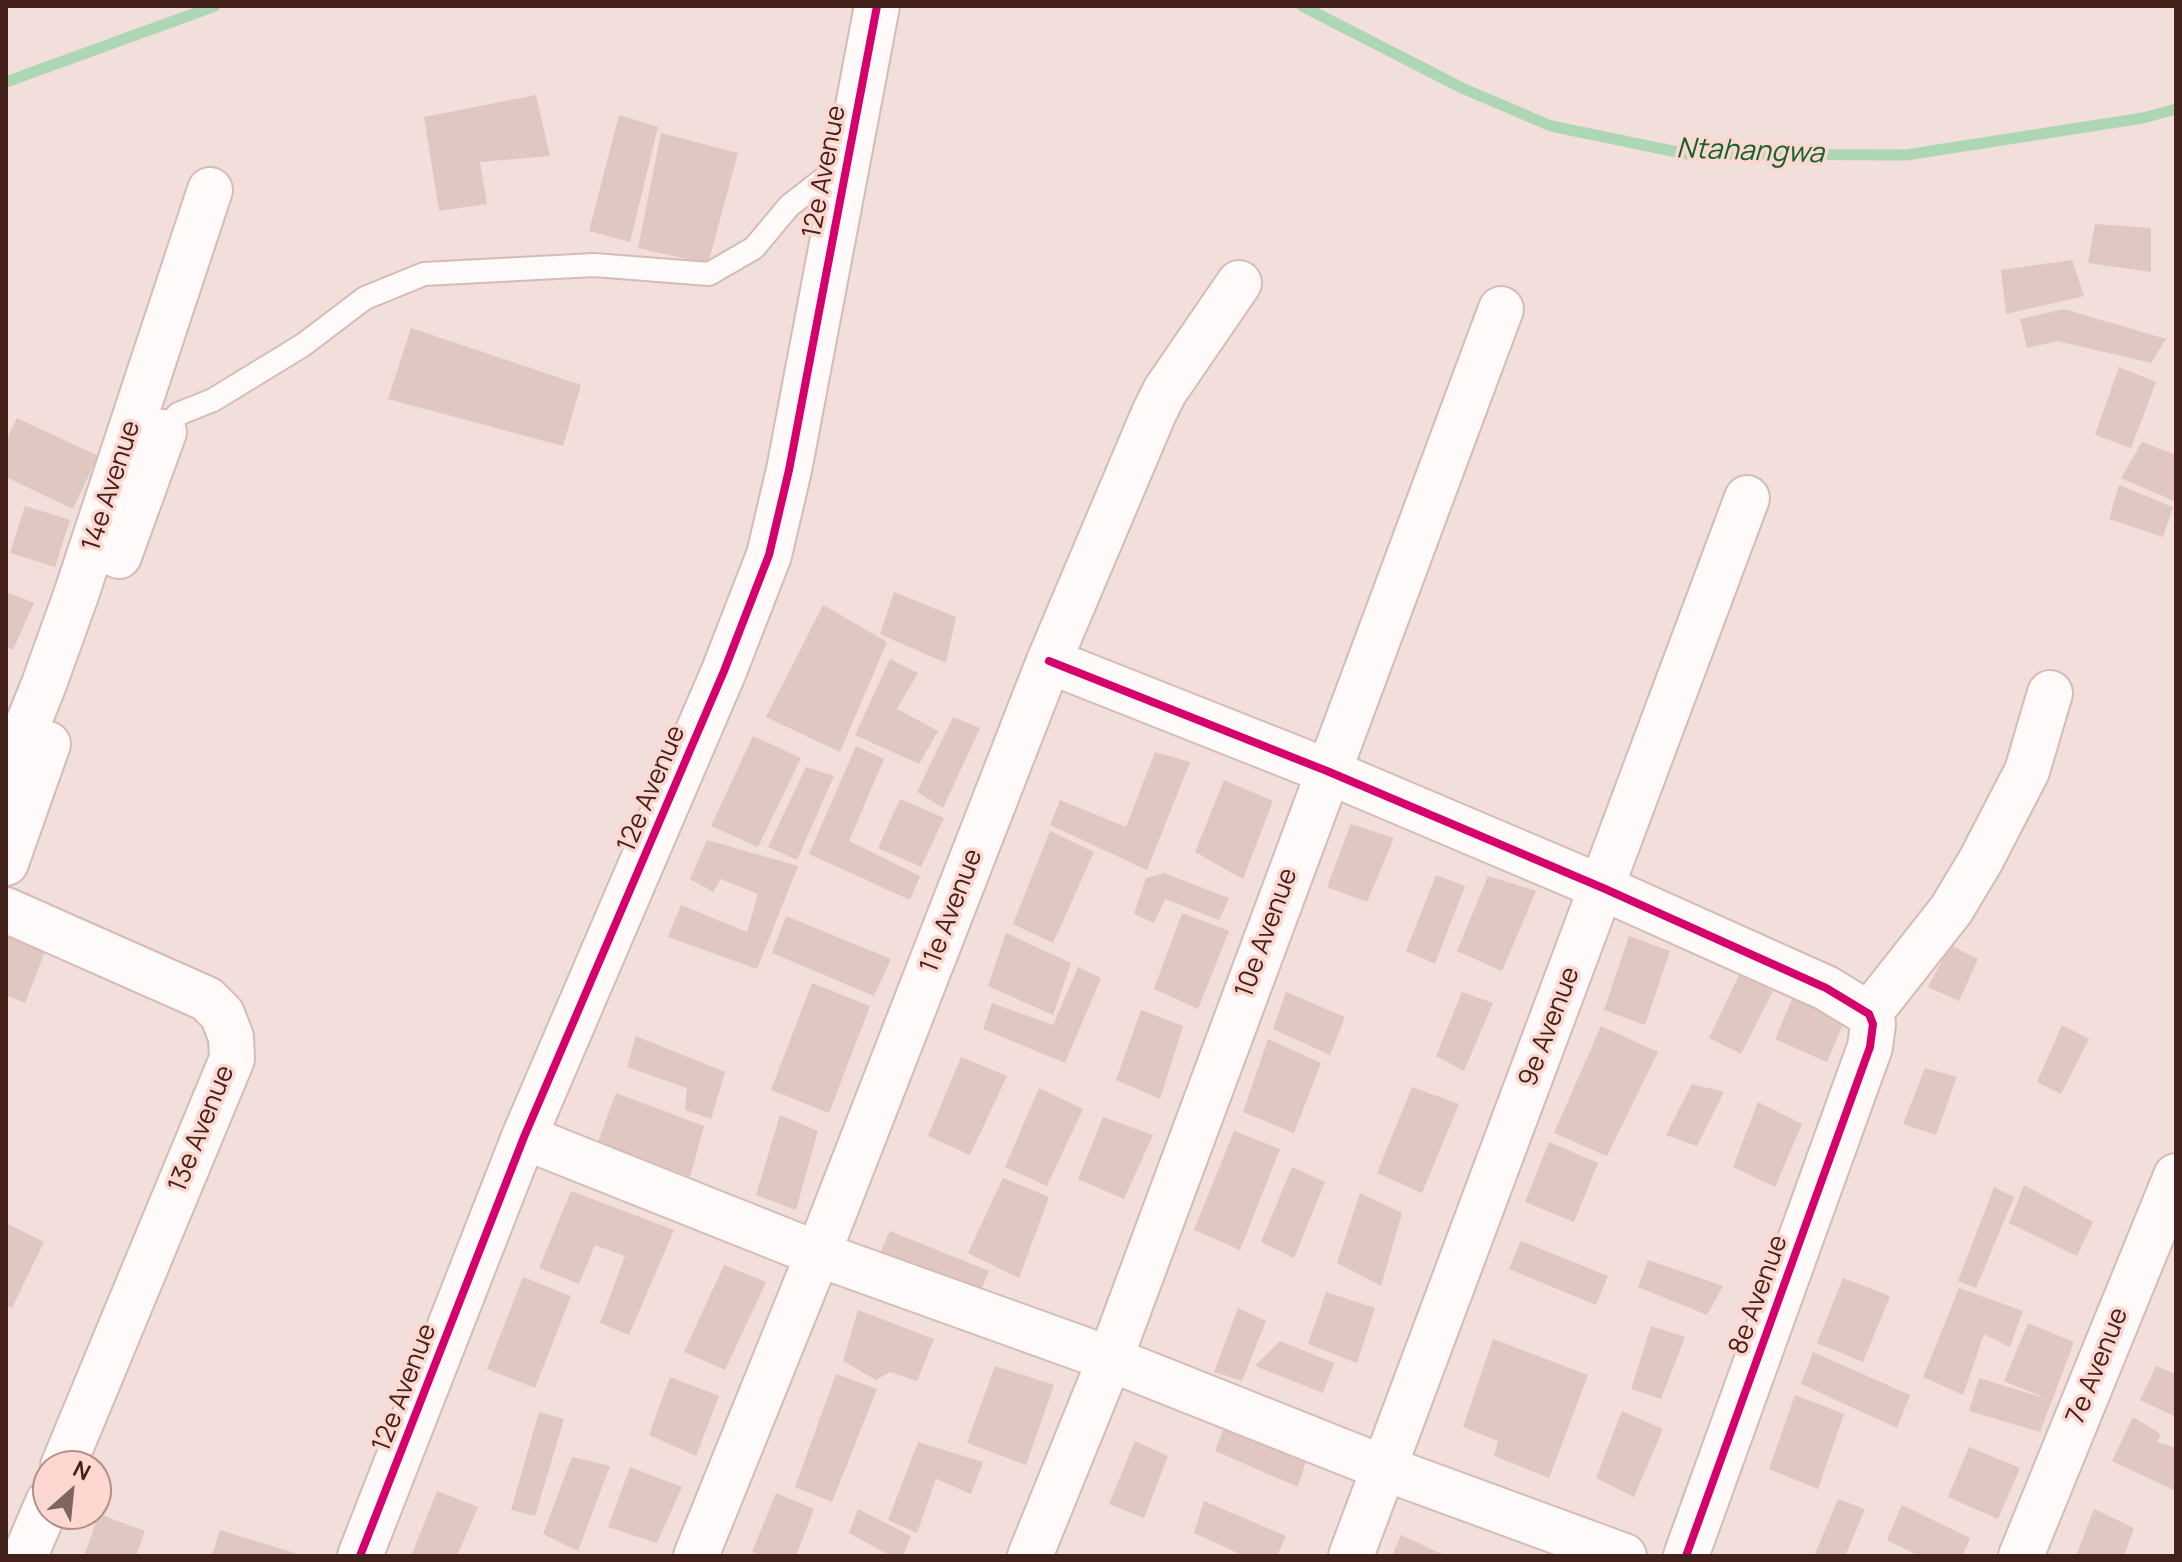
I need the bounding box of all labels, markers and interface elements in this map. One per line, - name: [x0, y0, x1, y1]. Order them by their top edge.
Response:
- street label: 12e Avenue: [797, 103, 853, 241]
- water label: Ntahangwa: [1676, 133, 1824, 171]
- street label: 14e Avenue: [76, 417, 148, 555]
- street label: 12e Avenue: [611, 721, 693, 857]
- street label: 11e Avenue: [914, 845, 990, 977]
- street label: 10e Avenue: [1229, 864, 1305, 1002]
- street label: 9e Avenue: [1513, 963, 1587, 1091]
- street label: 13e Avenue: [162, 1061, 242, 1197]
- street label: 8e Avenue: [1723, 1231, 1795, 1359]
- street label: 7e Avenue: [2061, 1303, 2135, 1429]
- street label: 12e Avenue: [366, 1320, 444, 1456]
- north arrow: [32, 1450, 112, 1530]
- text: N: [68, 1453, 96, 1487]

